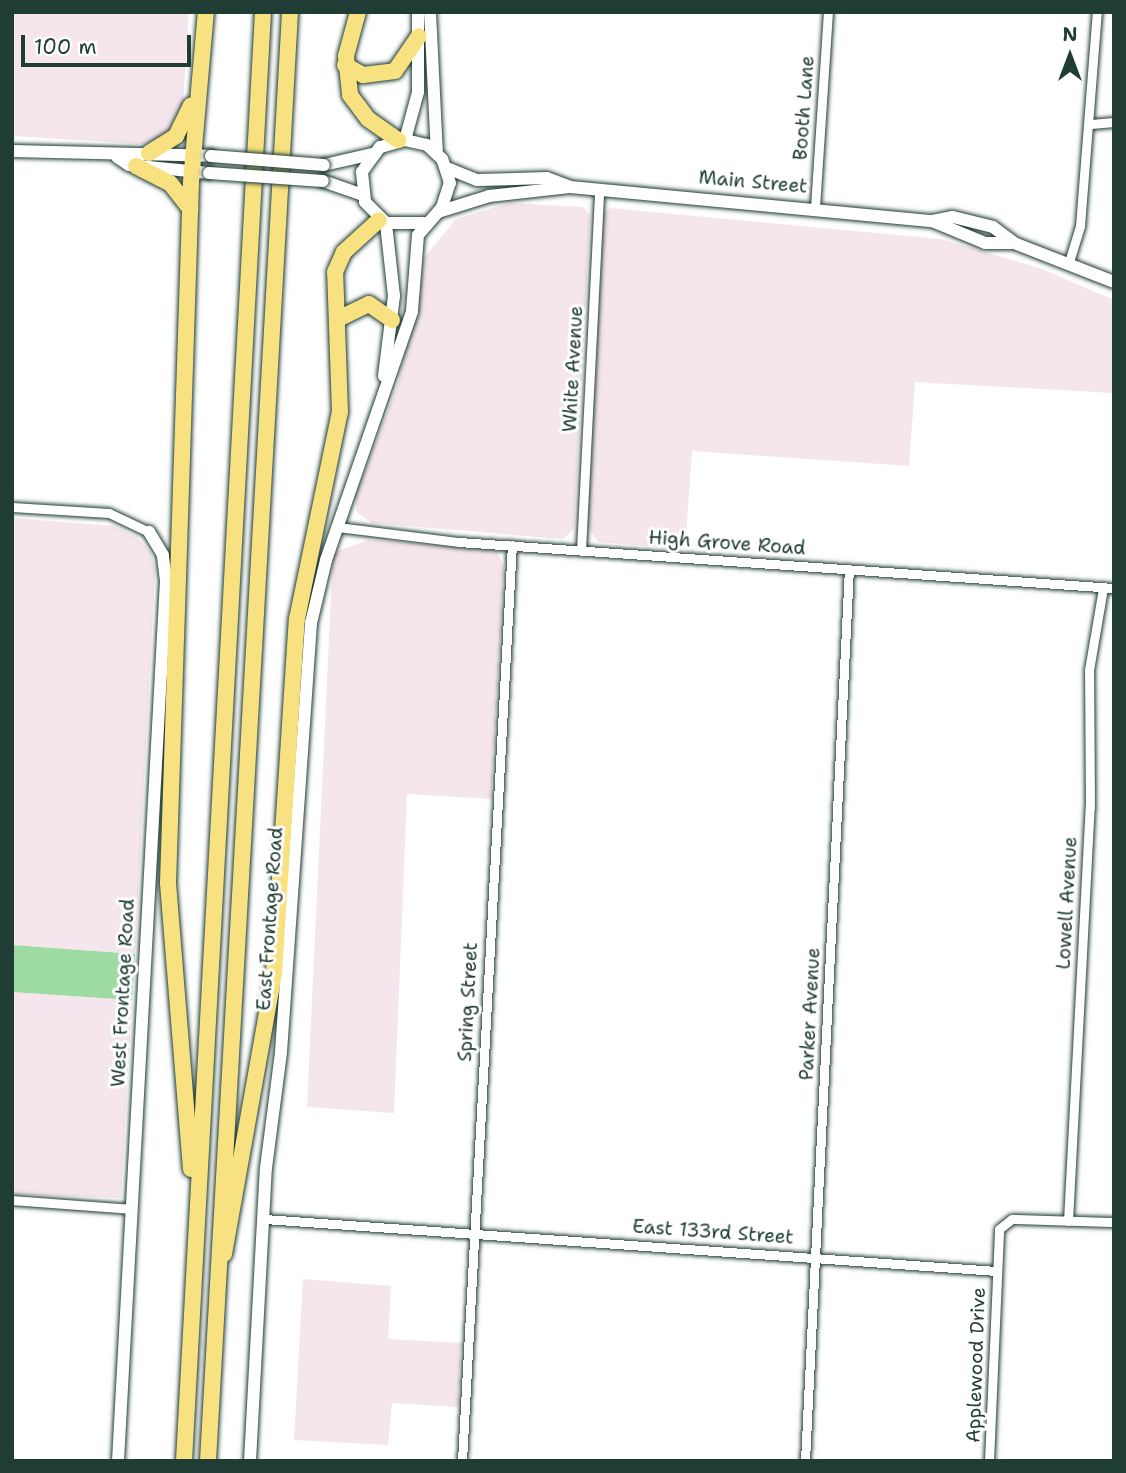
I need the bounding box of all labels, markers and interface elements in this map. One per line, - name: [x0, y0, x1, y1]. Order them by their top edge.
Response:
- scale bar: [24, 21, 194, 65]
- north arrow: [1035, 21, 1105, 91]
- text: N: [1062, 22, 1078, 47]
- text: 100 m: [34, 33, 97, 61]
- street label: Booth Lane: [789, 55, 819, 161]
- street label: Main Street: [698, 166, 808, 198]
- street label: White Avenue: [558, 305, 588, 433]
- street label: High Grove Road: [648, 526, 806, 560]
- street label: East Frontage Road: [252, 827, 288, 1011]
- street label: Lowell Avenue: [1052, 836, 1082, 970]
- street label: West Frontage Road: [107, 898, 139, 1088]
- street label: Spring Street: [453, 942, 483, 1062]
- street label: Parker Avenue: [795, 947, 825, 1081]
- street label: East 133rd Street: [632, 1215, 794, 1249]
- street label: Applewood Drive: [962, 1287, 990, 1443]

